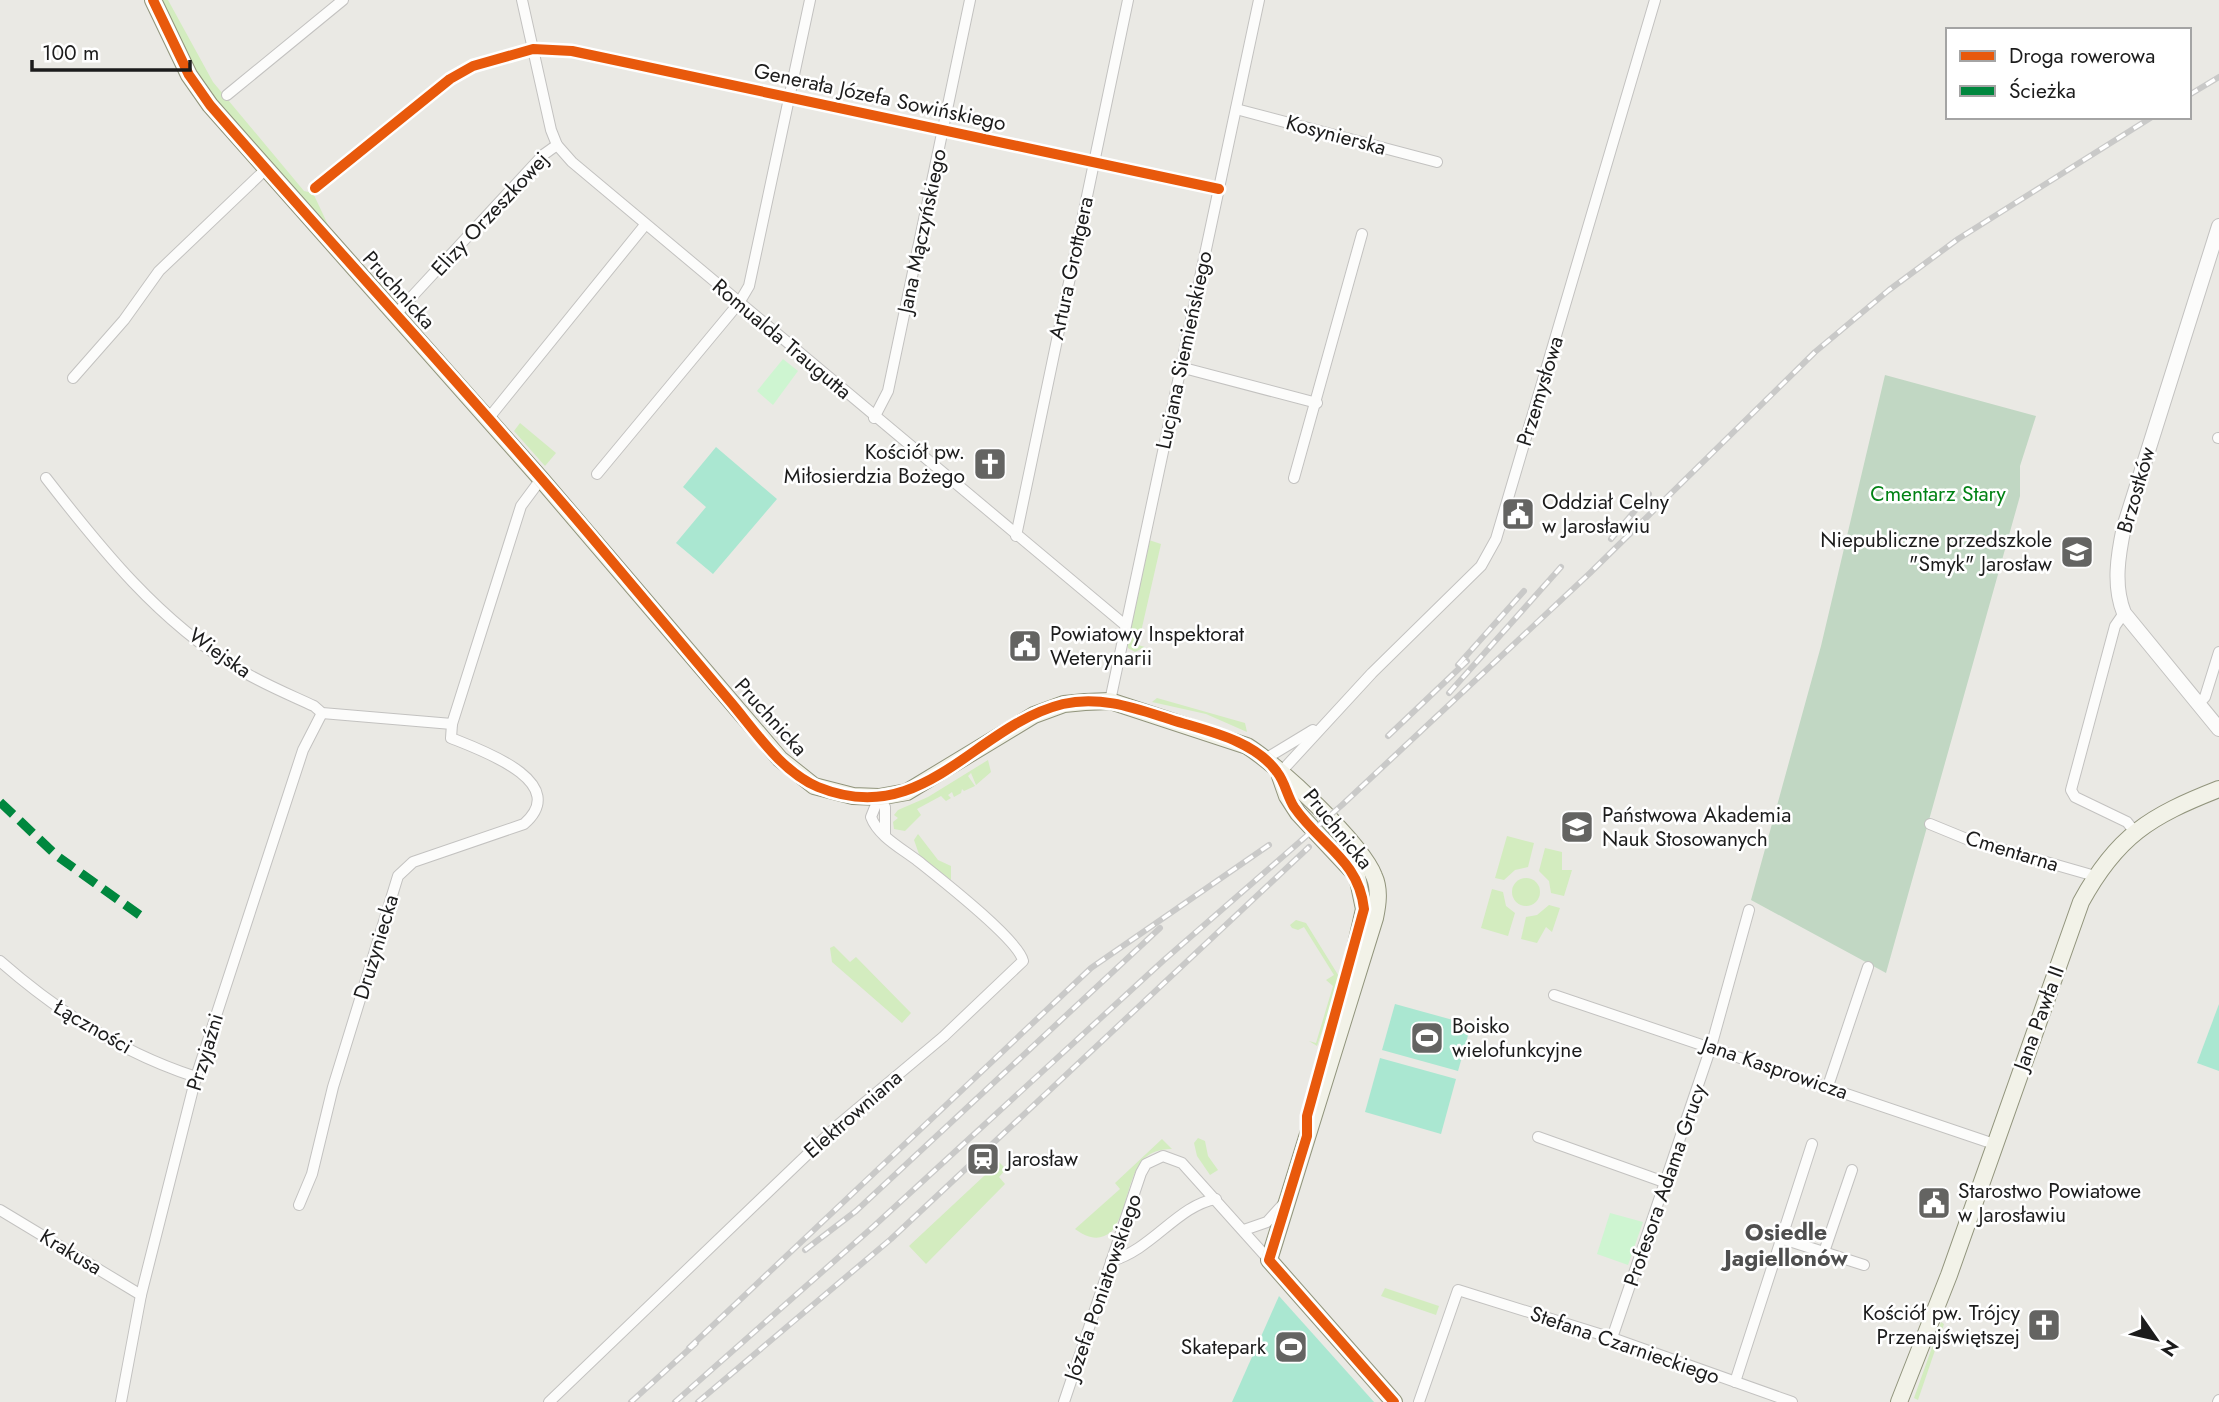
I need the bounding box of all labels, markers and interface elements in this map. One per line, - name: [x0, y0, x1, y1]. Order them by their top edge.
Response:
- scale bar: [32, 28, 189, 72]
- legend: [1946, 28, 2191, 119]
- text: 100 m: [42, 38, 99, 68]
- text: Droga rowerowa: [2009, 41, 2155, 71]
- street label: Generała Józefa Sowińskiego: [751, 56, 1009, 138]
- text: Ścieżka: [2009, 76, 2076, 106]
- street label: Kosynierska: [1283, 107, 1389, 163]
- street label: Elizy Orzeszkowej: [424, 145, 556, 283]
- street label: Jana Mączyńskiego: [889, 146, 954, 319]
- street label: Artura Grottgera: [1041, 194, 1101, 342]
- street label: Pruchnicka: [356, 244, 442, 336]
- street label: Lucjana Siemieńskiego: [1148, 248, 1220, 452]
- street label: Romualda Traugutta: [706, 272, 858, 406]
- street label: Przemysłowa: [1509, 332, 1571, 450]
- place label: Kościół pw. Miłosierdzia Bożego: [784, 437, 965, 491]
- street label: Brzostków: [2109, 443, 2163, 537]
- church icon: Kościół pw. Miłosierdzia Bożego: [971, 445, 1009, 483]
- park label: Cmentarz Stary: [1870, 479, 2006, 509]
- place label: Oddział Celny w Jarosławiu: [1542, 487, 1670, 541]
- public building icon: Oddział Celny w Jarosławiu: [1499, 495, 1537, 533]
- place label: Niepubliczne przedszkole "Smyk" Jarosław: [1820, 525, 2053, 579]
- school or university icon: Niepubliczne przedszkole "Smyk" Jarosław: [2058, 533, 2096, 571]
- place label: Powiatowy Inspektorat Weterynarii: [1050, 619, 1244, 673]
- street label: Wiejska: [183, 621, 257, 685]
- public building icon: Powiatowy Inspektorat Weterynarii: [1006, 627, 1044, 665]
- street label: Pruchnicka: [728, 671, 814, 763]
- street label: Pruchnicka: [1296, 782, 1380, 876]
- place label: Państwowa Akademia Nauk Stosowanych: [1602, 800, 1791, 854]
- school or university icon: Państwowa Akademia Nauk Stosowanych: [1558, 808, 1596, 846]
- street label: Cmentarna: [1962, 823, 2062, 879]
- street label: Drużyniecka: [346, 891, 406, 1003]
- street label: Jana Pawła II: [2005, 962, 2072, 1077]
- street label: Łączności: [47, 992, 138, 1061]
- street label: Przyjaźni: [179, 1010, 231, 1094]
- place label: Boisko wielofunkcyjne: [1452, 1011, 1582, 1065]
- sports icon: Boisko wielofunkcyjne: [1408, 1019, 1446, 1057]
- street label: Jana Kasprowicza: [1695, 1028, 1852, 1107]
- street label: Elektrowniana: [797, 1063, 909, 1165]
- street label: Profesora Adama Grucy: [1616, 1079, 1714, 1290]
- station icon: Jarosław: [964, 1140, 1002, 1178]
- place label: Jarosław: [1004, 1144, 1079, 1174]
- place label: Starostwo Powiatowe w Jarosławiu: [1958, 1176, 2141, 1230]
- public building icon: Starostwo Powiatowe w Jarosławiu: [1915, 1184, 1953, 1222]
- street label: Józefa Poniatowskiego: [1056, 1190, 1149, 1387]
- district label: Osiedle Jagiellonów: [1720, 1215, 1848, 1275]
- street label: Krakusa: [34, 1222, 108, 1282]
- street label: Stefana Czarnieckiego: [1526, 1298, 1724, 1392]
- place label: Kościół pw. Trójcy Przenajświętszej: [1863, 1298, 2021, 1352]
- north arrow: [2121, 1304, 2191, 1374]
- church icon: Kościół pw. Trójcy Przenajświętszej: [2025, 1306, 2063, 1344]
- sports icon: Skatepark: [1272, 1328, 1310, 1366]
- place label: Skatepark: [1181, 1332, 1267, 1362]
- text: N: [2154, 1334, 2185, 1362]

